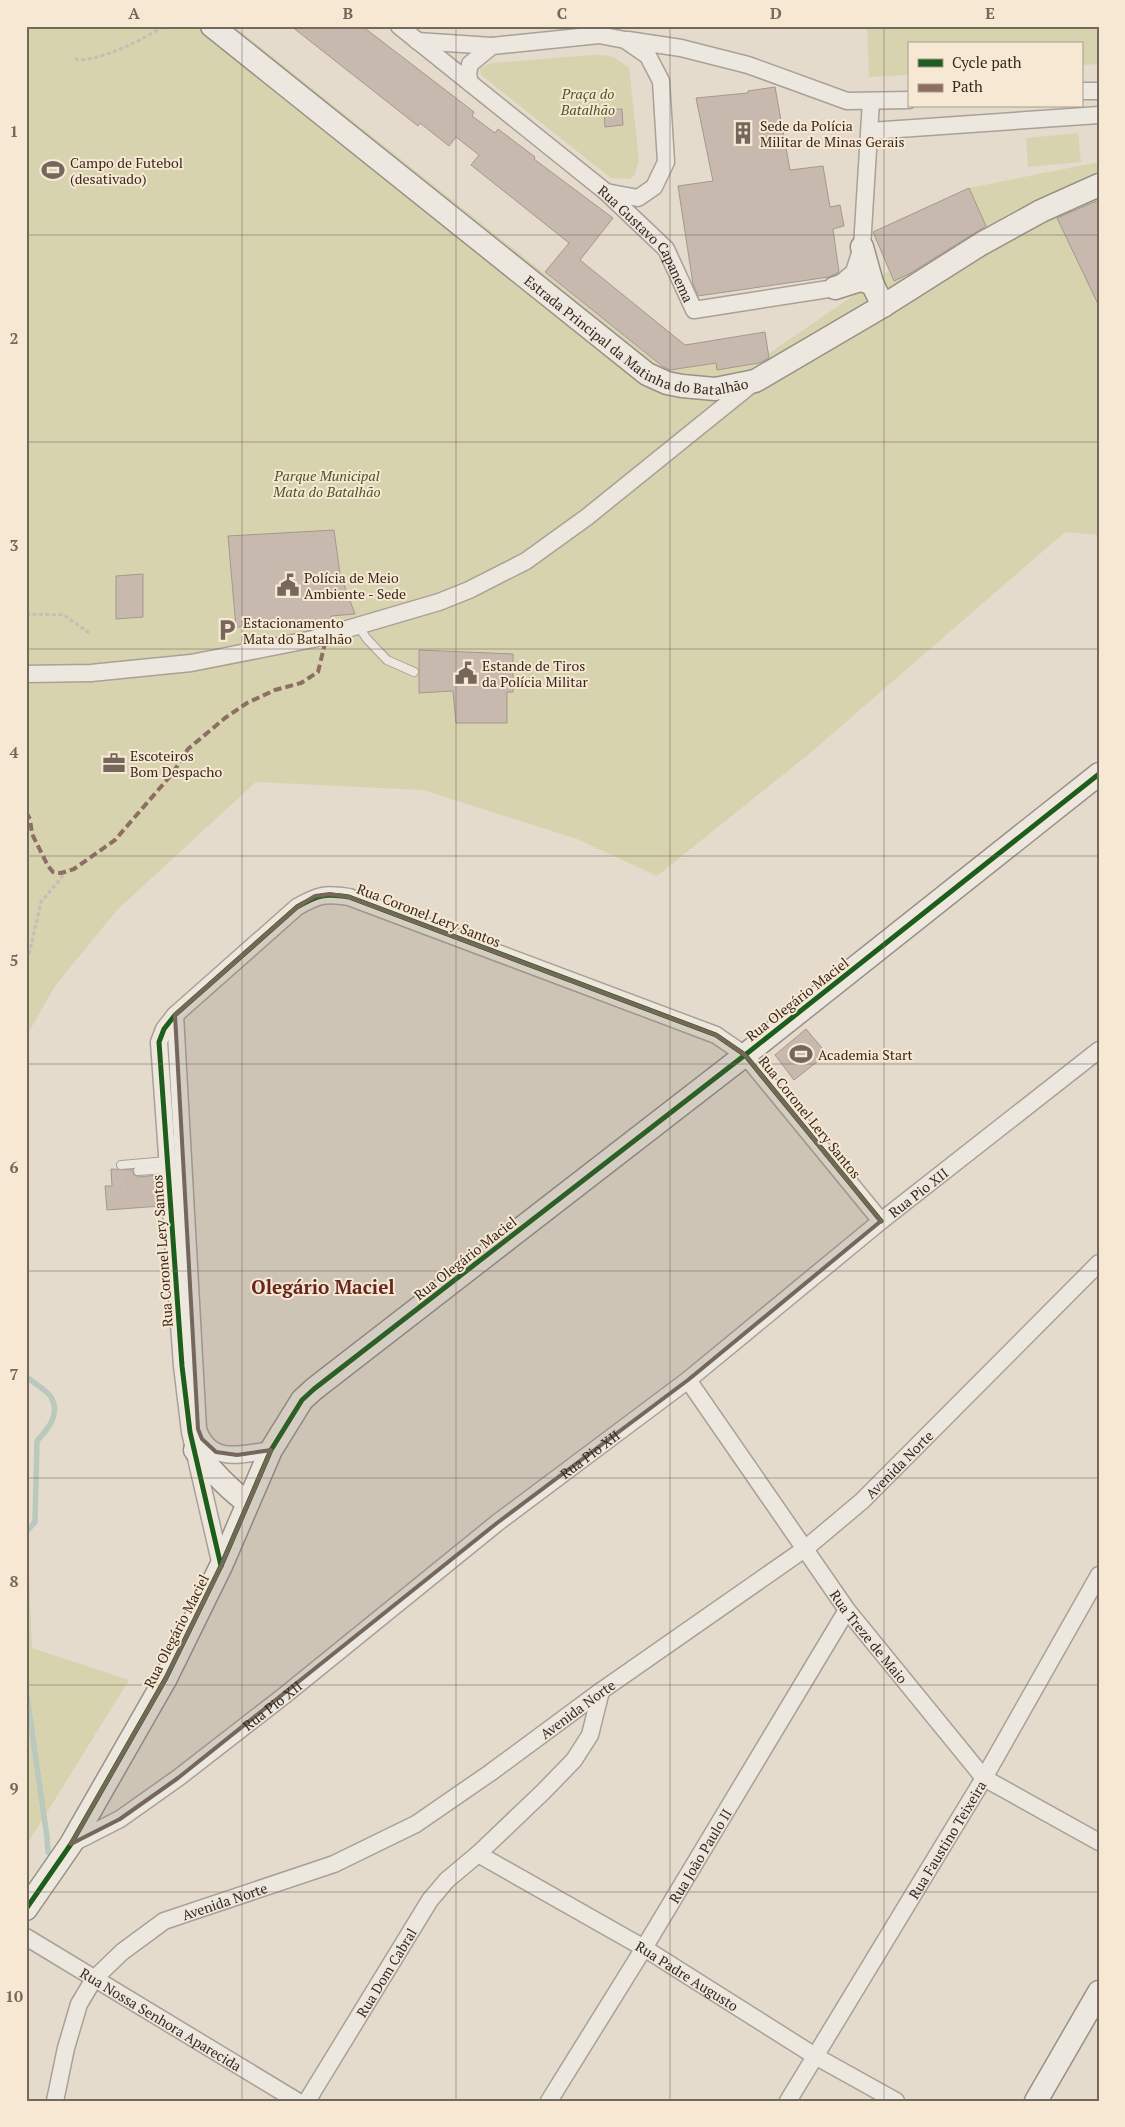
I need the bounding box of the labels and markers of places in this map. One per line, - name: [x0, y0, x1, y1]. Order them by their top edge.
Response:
- place label: Sede da Polícia Militar de Minas Gerais: [760, 116, 905, 151]
- building icon: Sede da Polícia Militar de Minas Gerais: [730, 120, 756, 146]
- place label: Campo de Futebol (desativado): [70, 153, 183, 188]
- sports icon: Campo de Futebol (desativado): [40, 157, 66, 183]
- place label: Polícia de Meio Ambiente - Sede: [304, 568, 406, 603]
- public building icon: Polícia de Meio Ambiente - Sede: [275, 572, 301, 598]
- place label: Estacionamento Mata do Batalhão: [243, 613, 352, 648]
- parking icon: Estacionamento Mata do Batalhão: [214, 617, 240, 643]
- place label: Estande de Tiros da Polícia Militar: [482, 656, 589, 691]
- public building icon: Estande de Tiros da Polícia Militar: [453, 660, 479, 686]
- place label: Escoteiros Bom Despacho: [130, 746, 223, 781]
- office icon: Escoteiros Bom Despacho: [101, 750, 127, 776]
- sports icon: Academia Start: [788, 1041, 814, 1067]
- place label: Academia Start: [818, 1045, 913, 1064]

